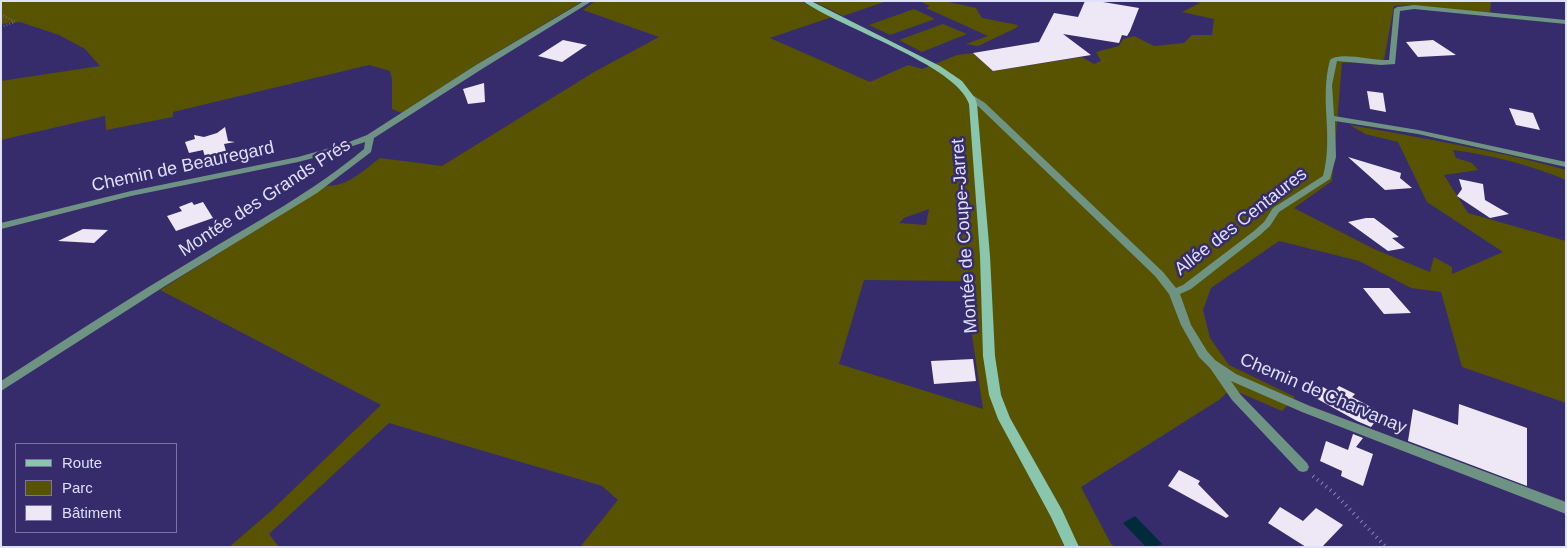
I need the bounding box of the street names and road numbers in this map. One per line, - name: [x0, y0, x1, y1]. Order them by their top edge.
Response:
- street label: Montée des Grands Prés: [175, 134, 355, 262]
- street label: Chemin de Beauregard: [90, 137, 276, 197]
- street label: Montée de Coupe-Jarret: [947, 138, 983, 334]
- street label: Allée des Centaures: [1170, 164, 1312, 280]
- street label: Chemin de Charvanay: [1236, 349, 1410, 439]

